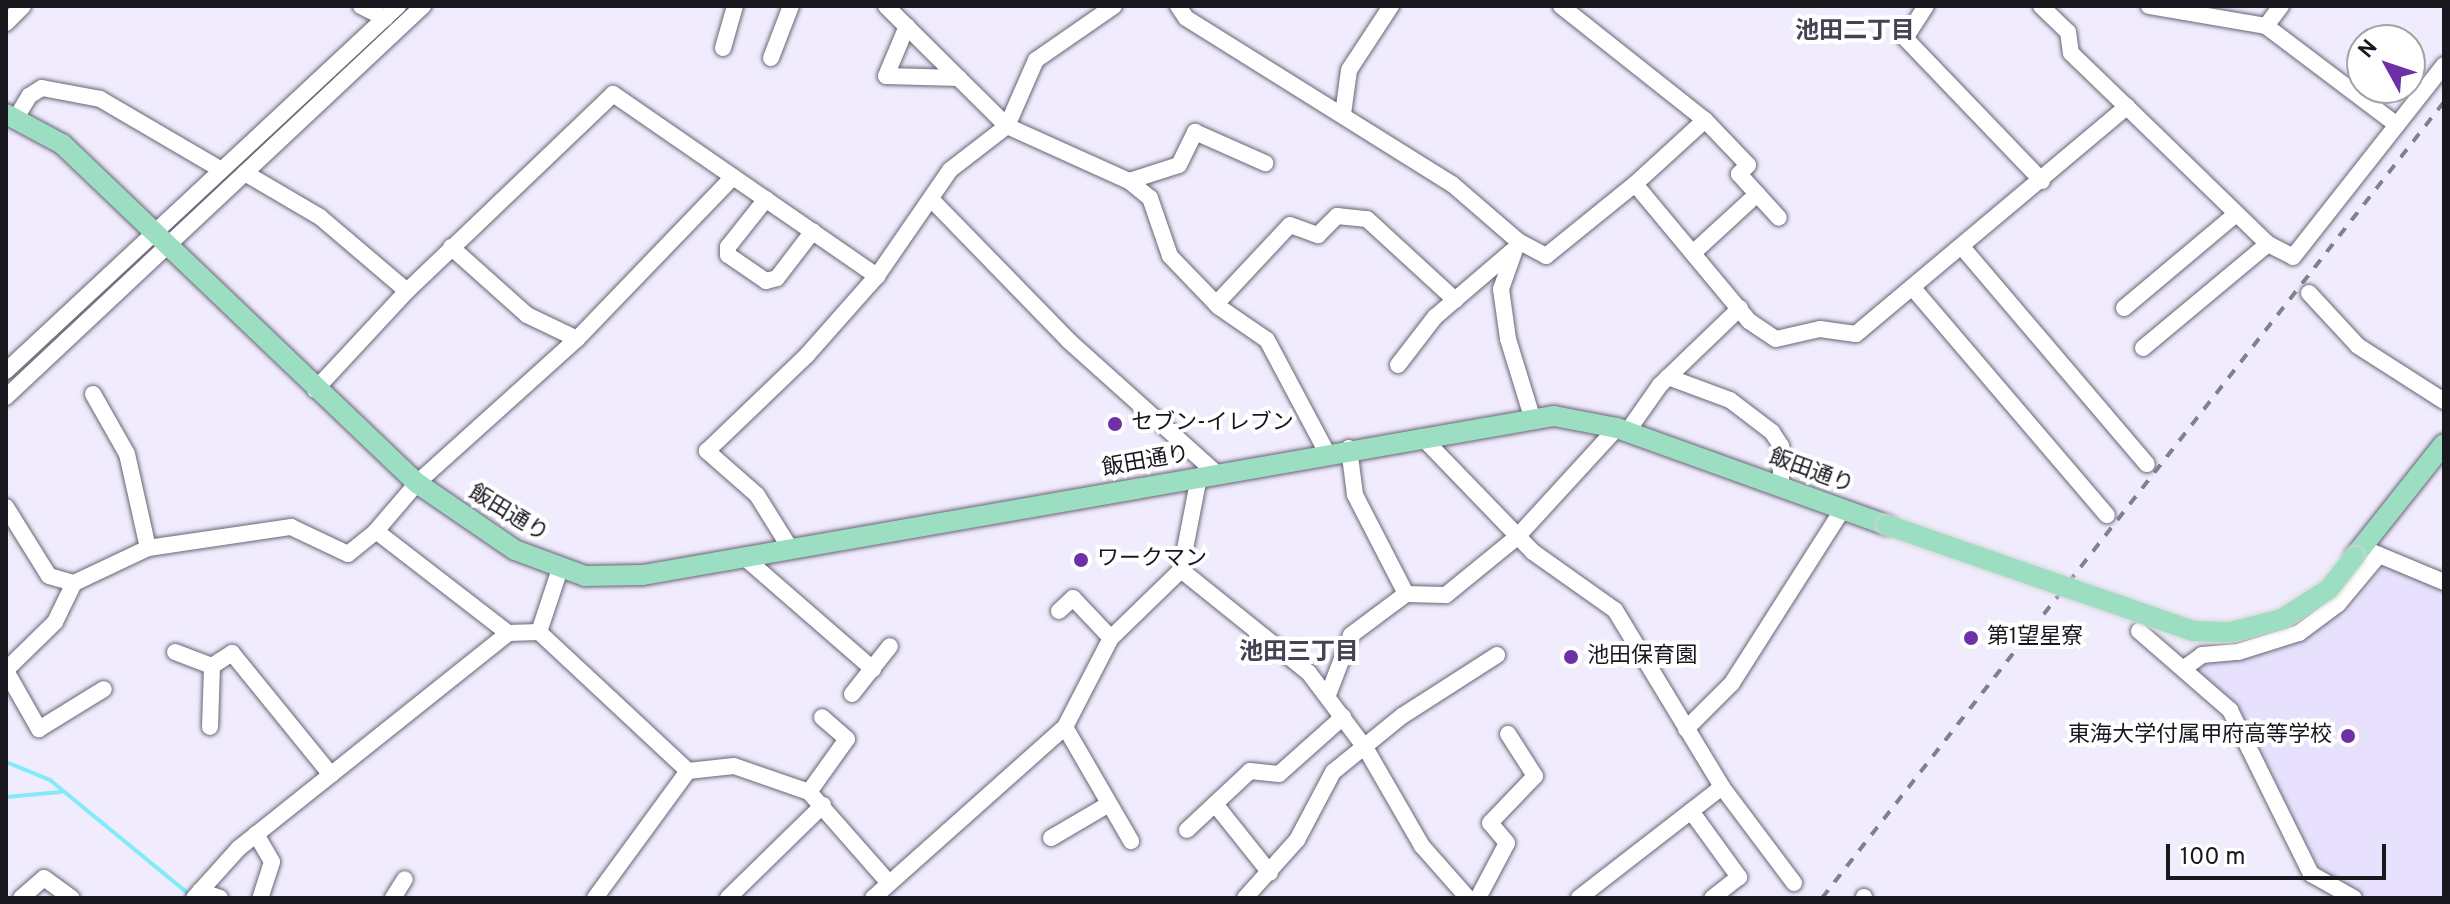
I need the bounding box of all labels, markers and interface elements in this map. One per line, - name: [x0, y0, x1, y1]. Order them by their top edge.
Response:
- district label: 池田二丁目: [1795, 19, 1915, 47]
- north arrow: [2346, 24, 2426, 104]
- text: N: [2353, 35, 2384, 64]
- place label: セブン-イレブン: [1131, 411, 1294, 437]
- marker: セブン-イレブン: [1106, 415, 1124, 433]
- street label: 飯田通り: [1100, 441, 1192, 483]
- street label: 飯田通り: [1765, 445, 1857, 499]
- street label: 飯田通り: [463, 480, 553, 548]
- place label: ワークマン: [1097, 547, 1207, 573]
- marker: ワークマン: [1072, 551, 1090, 569]
- place label: 第1望星寮: [1987, 625, 2083, 651]
- marker: 第1望星寮: [1962, 629, 1980, 647]
- district label: 池田三丁目: [1239, 640, 1359, 668]
- place label: 池田保育園: [1587, 644, 1697, 670]
- marker: 池田保育園: [1562, 648, 1580, 666]
- place label: 東海大学付属甲府高等学校: [2068, 723, 2332, 749]
- marker: 東海大学付属甲府高等学校: [2339, 727, 2357, 745]
- scale bar: [2170, 828, 2390, 878]
- text: 100 m: [2180, 843, 2246, 873]

